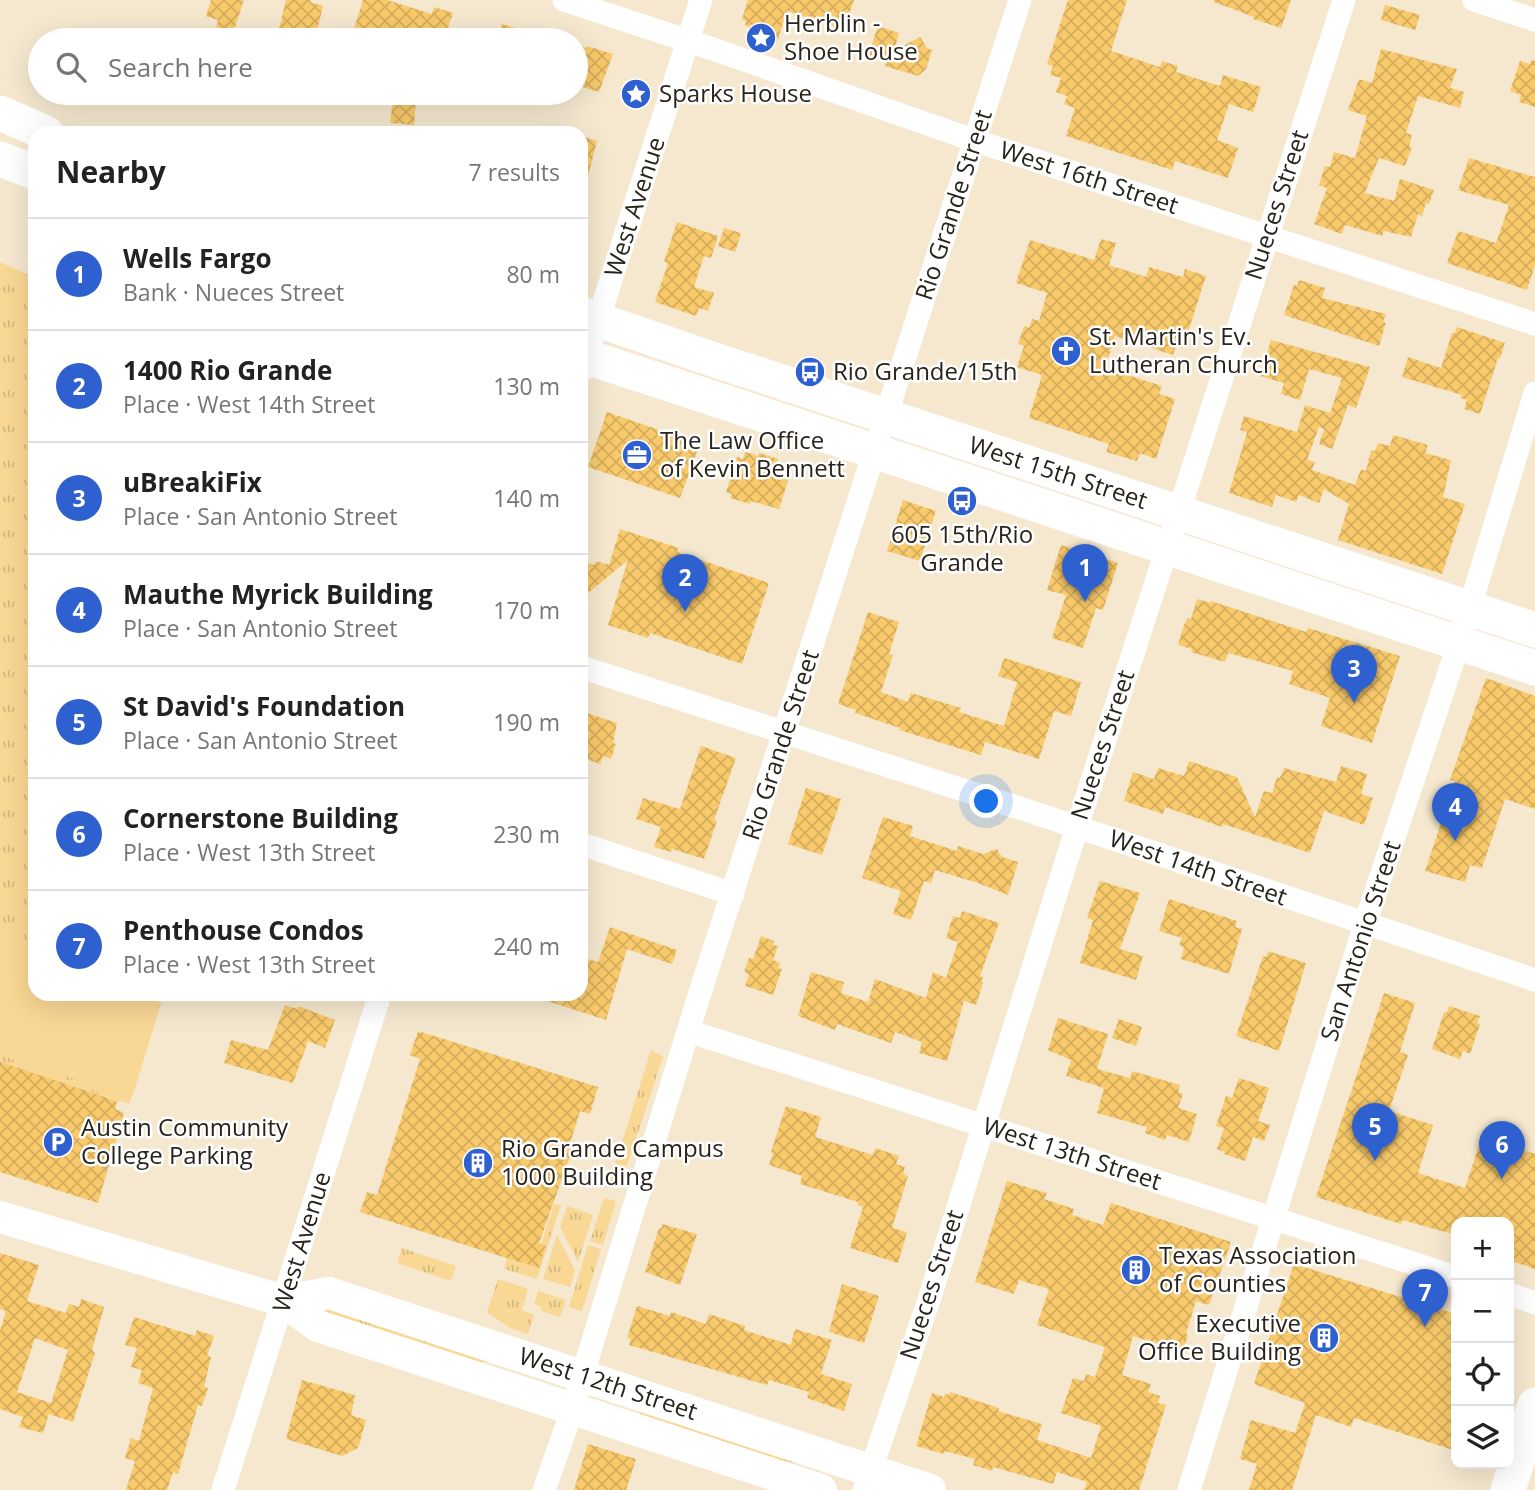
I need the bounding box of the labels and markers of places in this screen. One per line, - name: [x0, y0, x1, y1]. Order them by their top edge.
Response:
- place label: Herblin - Shoe House: [784, 6, 918, 67]
- place icon: Herblin - Shoe House: [744, 21, 778, 55]
- place label: Sparks House: [659, 76, 812, 109]
- place icon: Sparks House: [619, 77, 653, 111]
- place label: St. Martin's Ev. Lutheran Church: [1089, 319, 1278, 380]
- church icon: St. Martin's Ev. Lutheran Church: [1049, 334, 1083, 368]
- place label: Rio Grande/15th: [833, 354, 1018, 387]
- bus stop icon: Rio Grande/15th: [793, 355, 827, 389]
- place label: The Law Office of Kevin Bennett: [660, 423, 845, 484]
- office icon: The Law Office of Kevin Bennett: [620, 438, 654, 472]
- bus stop icon: 605 15th/Rio Grande: [945, 484, 979, 518]
- place label: 605 15th/Rio Grande: [891, 517, 1033, 578]
- pin: 1: [1062, 544, 1108, 602]
- pin: 2: [662, 554, 708, 612]
- pin: 3: [1331, 645, 1377, 703]
- pin: 4: [1432, 783, 1478, 841]
- pin: 5: [1352, 1103, 1398, 1161]
- place label: Austin Community College Parking: [81, 1110, 289, 1171]
- pin: 6: [1479, 1121, 1525, 1179]
- parking icon: Austin Community College Parking: [41, 1125, 75, 1159]
- place label: Rio Grande Campus 1000 Building: [501, 1131, 724, 1192]
- building icon: Rio Grande Campus 1000 Building: [461, 1146, 495, 1180]
- place label: Texas Association of Counties: [1159, 1238, 1356, 1299]
- building icon: Texas Association of Counties: [1119, 1253, 1153, 1287]
- pin: 7: [1402, 1269, 1448, 1327]
- place label: Executive Office Building: [1138, 1306, 1301, 1367]
- building icon: Executive Office Building: [1307, 1321, 1341, 1355]

